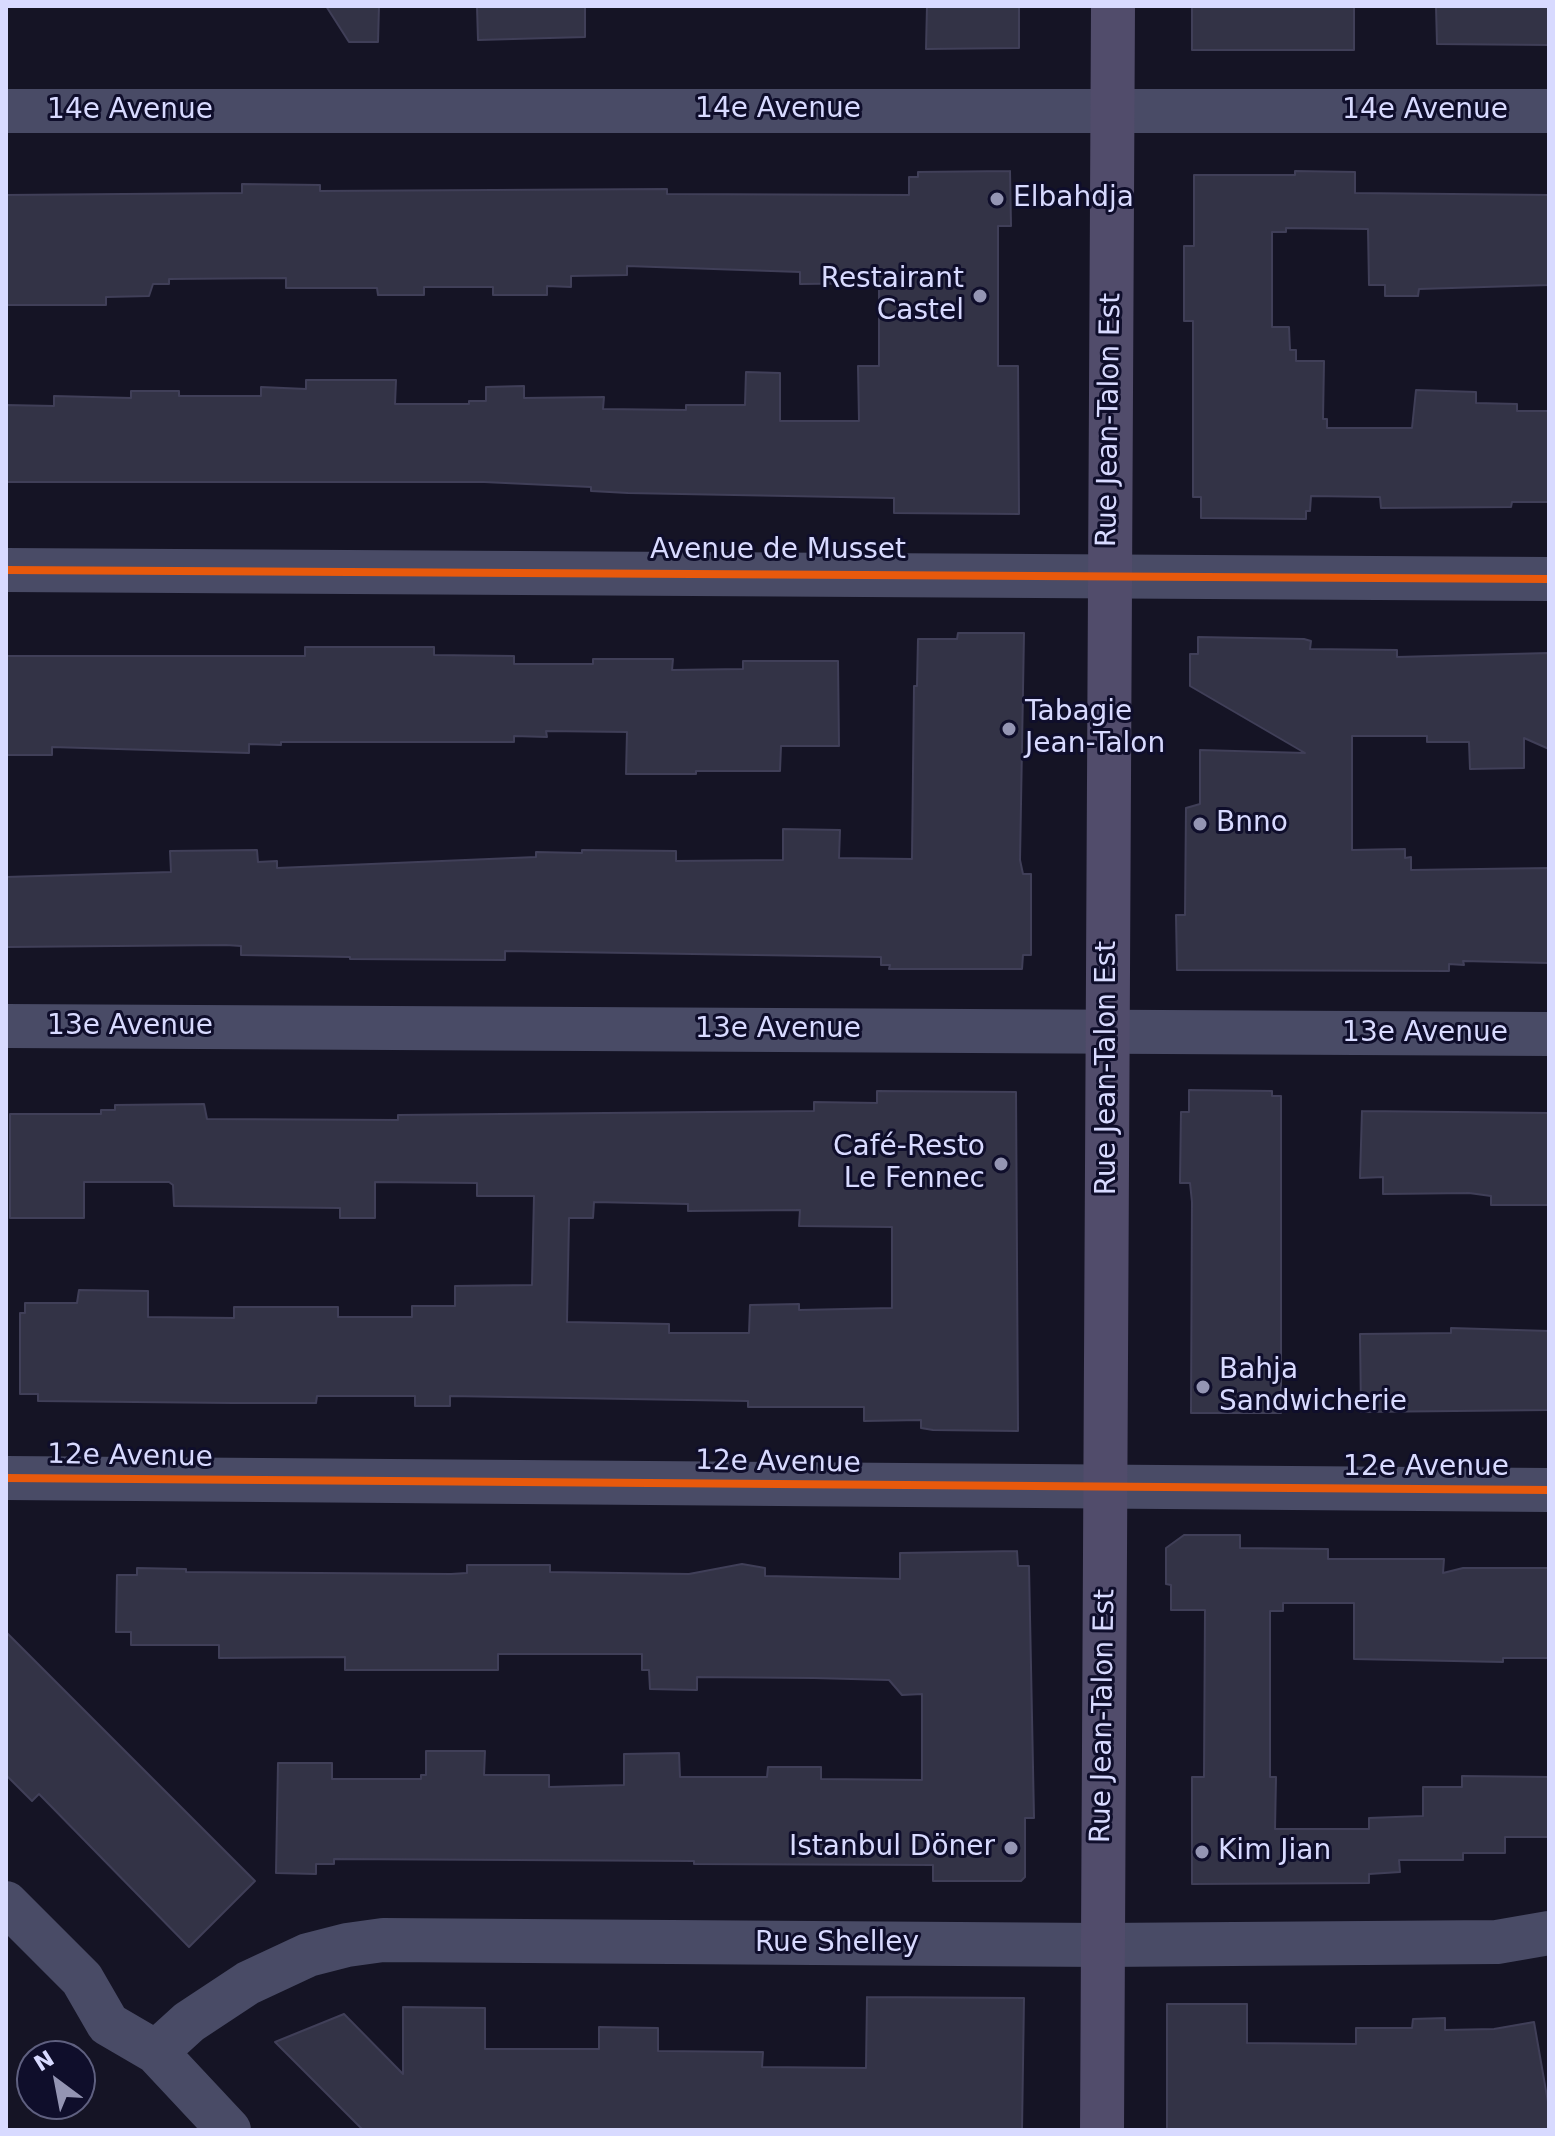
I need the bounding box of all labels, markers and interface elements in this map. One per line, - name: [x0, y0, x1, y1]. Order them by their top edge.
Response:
- street label: 14e Avenue: [695, 93, 861, 127]
- street label: 14e Avenue: [47, 94, 213, 128]
- street label: 14e Avenue: [1342, 94, 1508, 128]
- place label: Elbahdja: [1013, 182, 1134, 216]
- marker: Elbahdja: [988, 190, 1006, 208]
- place label: Restairant Castel: [821, 263, 964, 329]
- marker: Restairant Castel: [971, 287, 989, 305]
- street label: Rue Jean-Talon Est: [1091, 293, 1129, 547]
- street label: Avenue de Musset: [650, 534, 906, 568]
- place label: Tabagie Jean-Talon: [1025, 696, 1165, 762]
- marker: Tabagie Jean-Talon: [1000, 720, 1018, 738]
- place label: Bnno: [1216, 807, 1288, 841]
- marker: Bnno: [1191, 815, 1209, 833]
- street label: Rue Jean-Talon Est: [1091, 941, 1125, 1195]
- street label: 13e Avenue: [47, 1010, 213, 1044]
- street label: 13e Avenue: [695, 1013, 861, 1047]
- street label: 13e Avenue: [1342, 1017, 1508, 1051]
- place label: Café-Resto Le Fennec: [833, 1131, 985, 1197]
- marker: Café-Resto Le Fennec: [992, 1155, 1010, 1173]
- place label: Bahja Sandwicherie: [1219, 1354, 1407, 1420]
- marker: Bahja Sandwicherie: [1194, 1378, 1212, 1396]
- street label: 12e Avenue: [47, 1439, 213, 1475]
- street label: 12e Avenue: [695, 1445, 861, 1481]
- street label: 12e Avenue: [1343, 1451, 1509, 1485]
- street label: Rue Jean-Talon Est: [1085, 1589, 1123, 1843]
- place label: Istanbul Döner: [789, 1831, 995, 1865]
- place label: Kim Jian: [1218, 1835, 1331, 1869]
- marker: Istanbul Döner: [1002, 1839, 1020, 1857]
- marker: Kim Jian: [1193, 1843, 1211, 1861]
- street label: Rue Shelley: [755, 1927, 919, 1961]
- north arrow: [16, 2040, 96, 2120]
- text: N: [30, 2045, 59, 2076]

